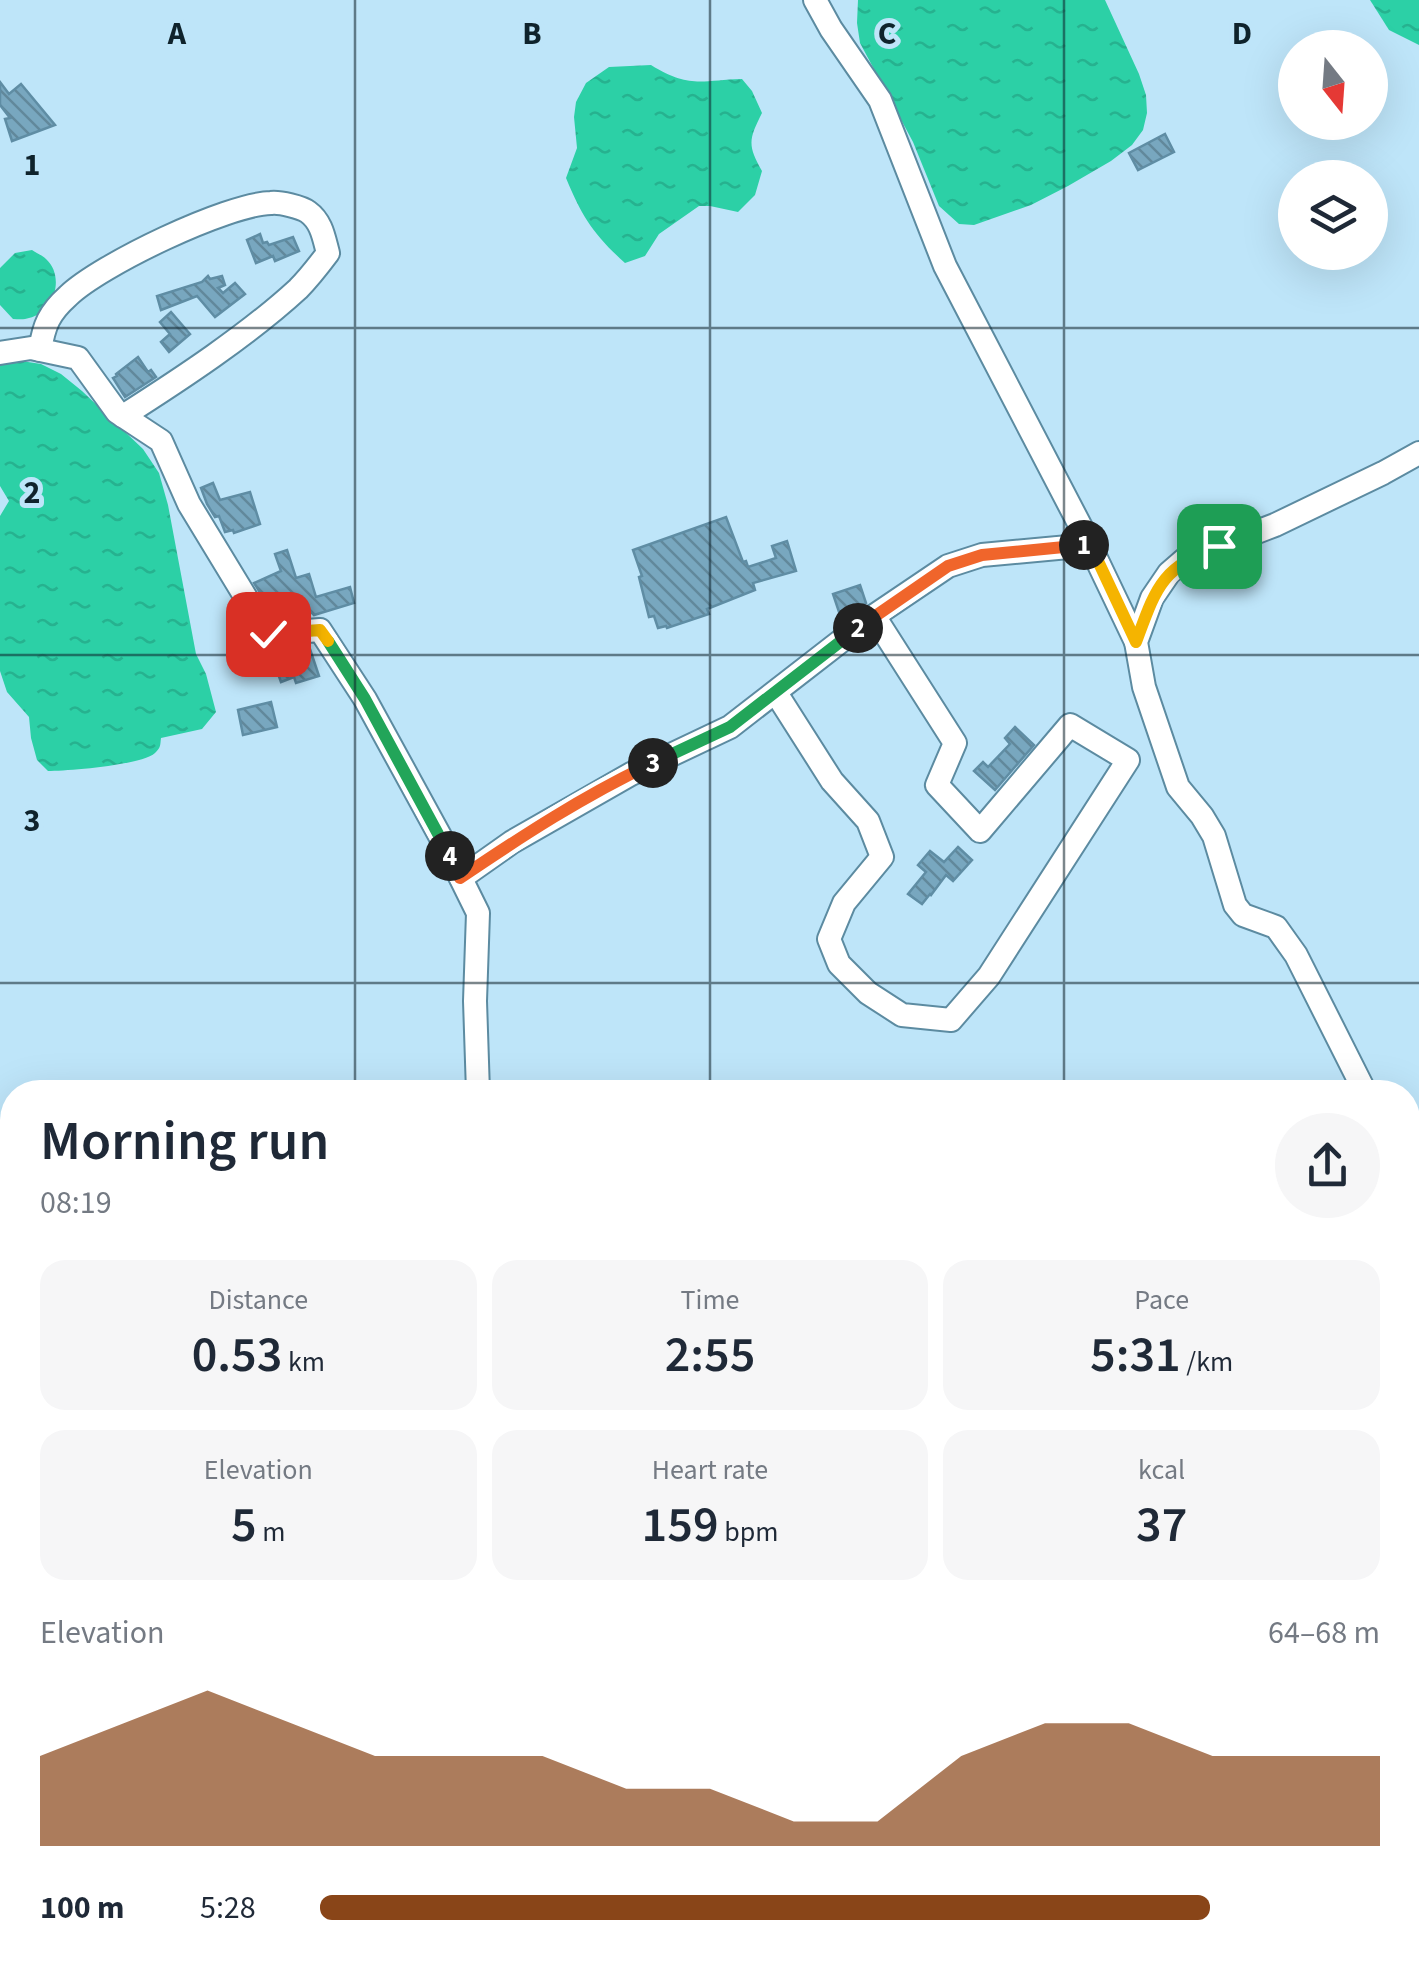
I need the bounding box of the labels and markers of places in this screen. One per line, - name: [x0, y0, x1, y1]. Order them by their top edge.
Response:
- pin: [1177, 504, 1262, 589]
- pin: 1: [1059, 520, 1109, 570]
- pin: [226, 592, 311, 677]
- pin: 2: [833, 603, 883, 653]
- pin: 3: [628, 738, 678, 788]
- pin: 4: [425, 831, 475, 881]

